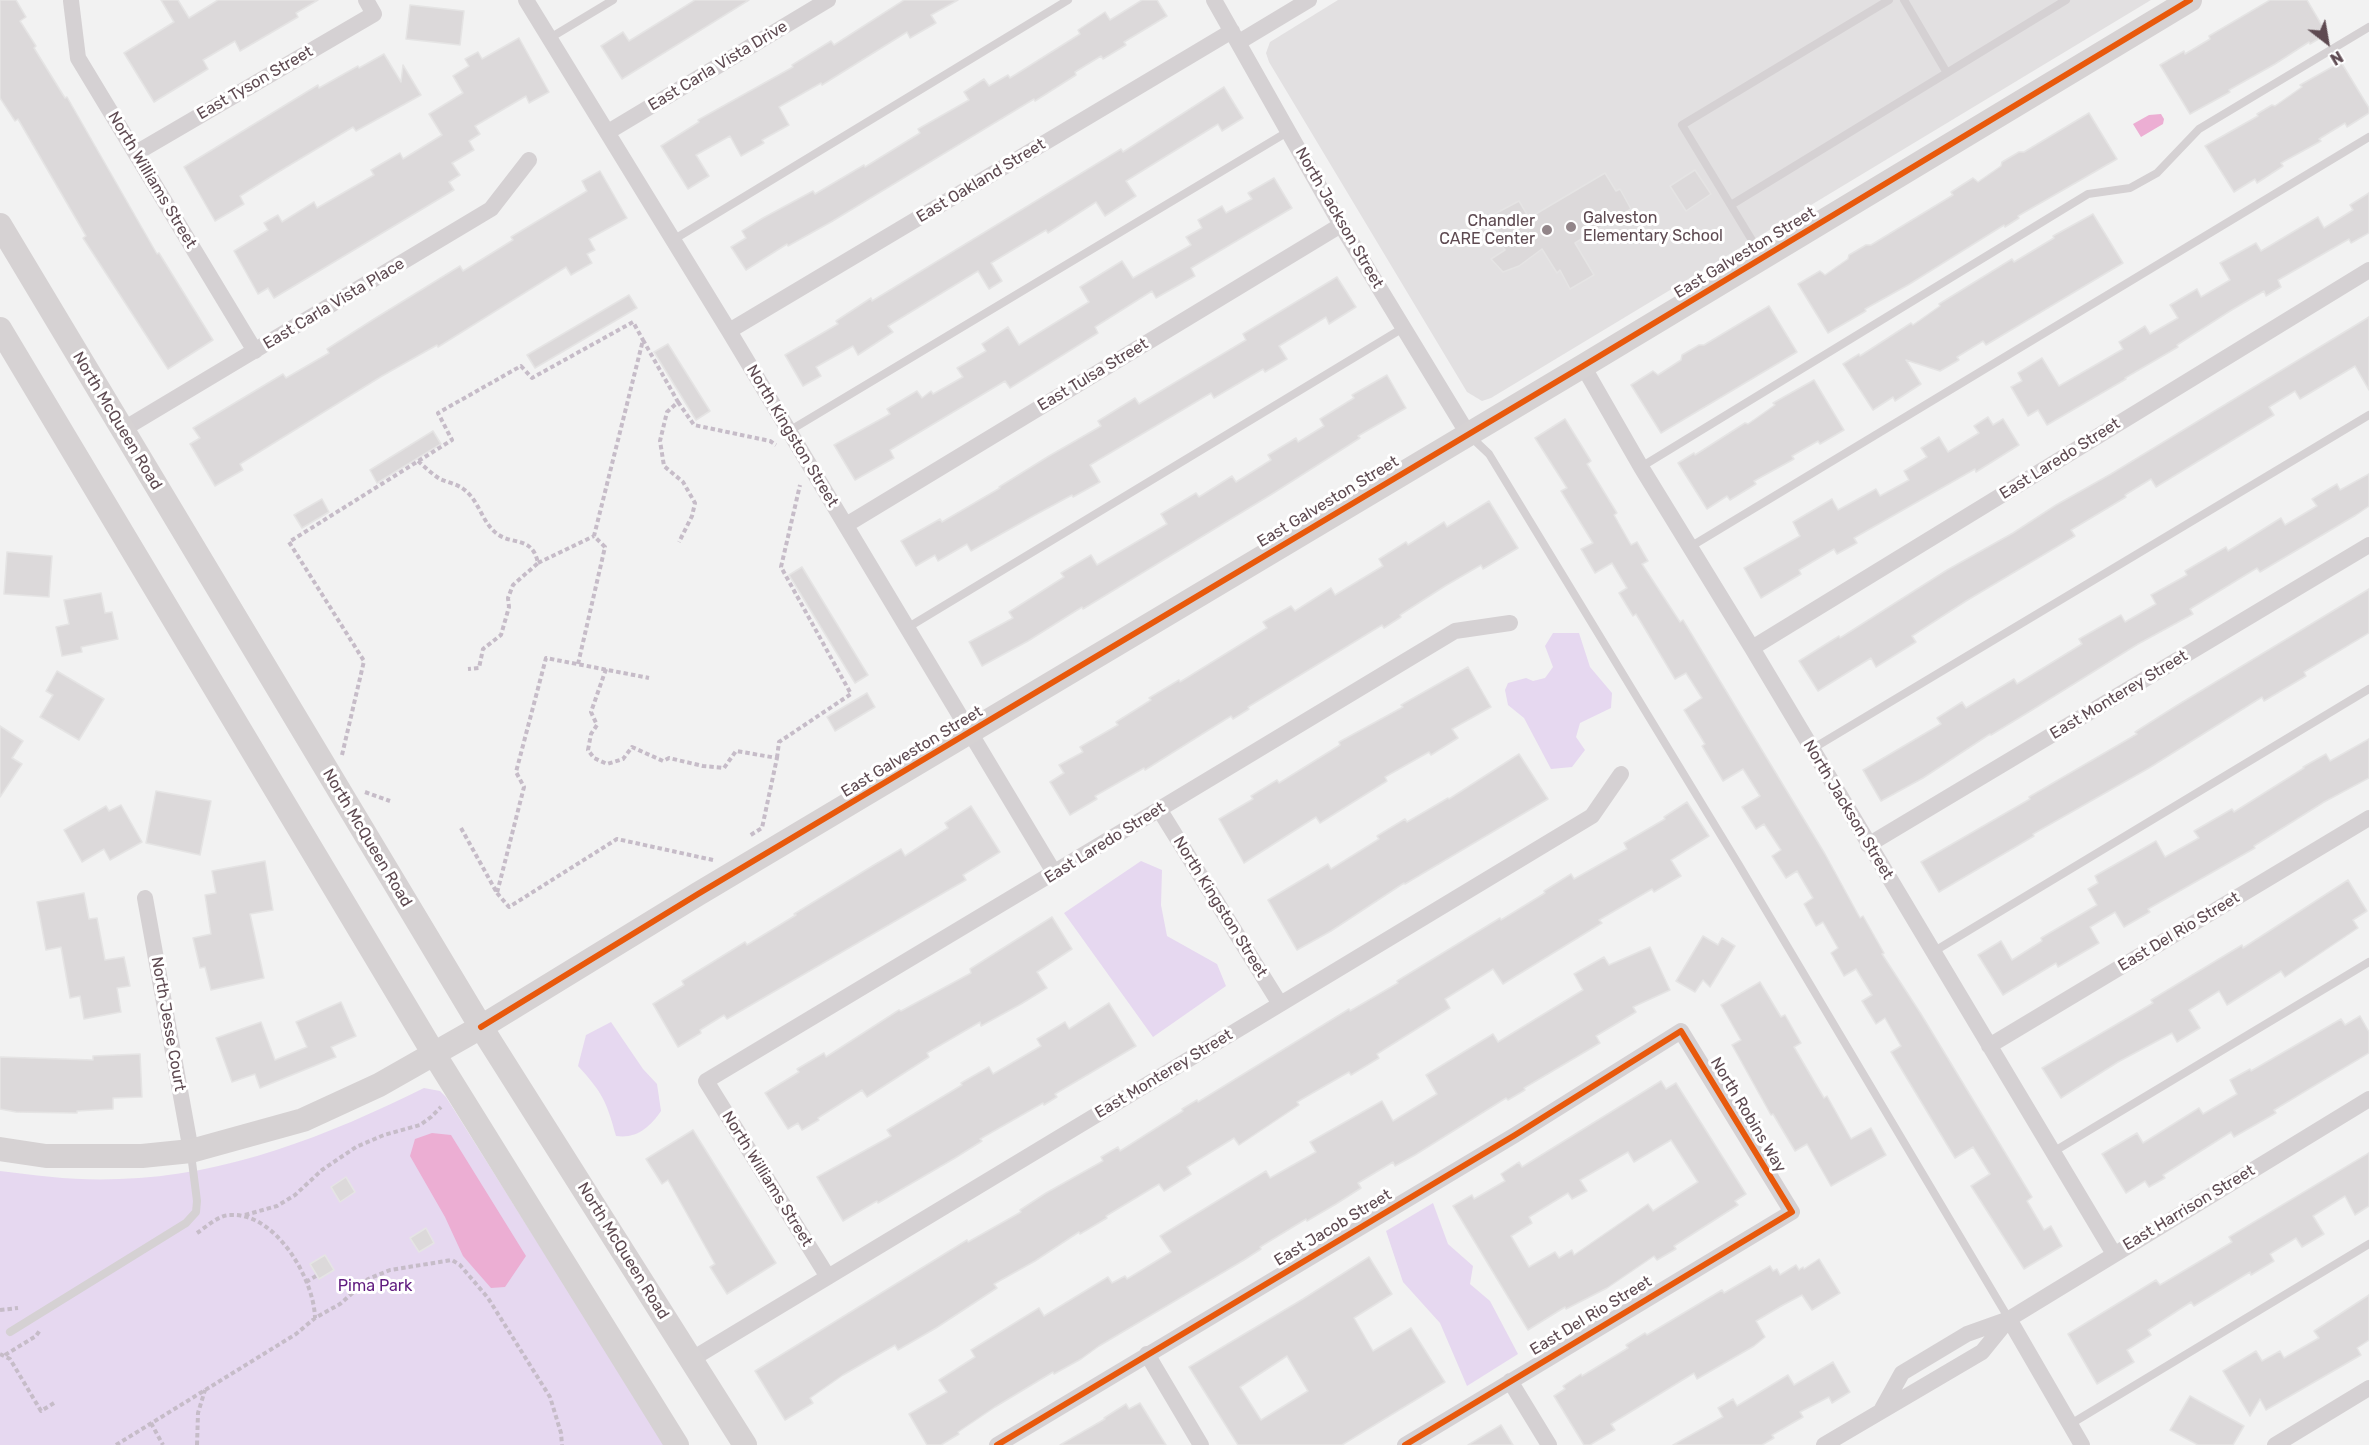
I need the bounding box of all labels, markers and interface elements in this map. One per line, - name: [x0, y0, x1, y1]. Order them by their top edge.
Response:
- north arrow: [2297, 12, 2357, 72]
- street label: East Carla Vista Drive: [645, 17, 791, 115]
- street label: East Tyson Street: [194, 42, 316, 124]
- text: N: [2327, 47, 2346, 69]
- street label: North Williams Street: [104, 108, 200, 252]
- street label: East Oakland Street: [913, 135, 1049, 227]
- street label: North Jackson Street: [1291, 144, 1387, 292]
- street label: East Galveston Street: [1671, 203, 1819, 303]
- place label: Galveston Elementary School: [1583, 208, 1723, 246]
- place label: Chandler CARE Center: [1439, 211, 1535, 249]
- marker: Galveston Elementary School: [1564, 220, 1578, 234]
- marker: Chandler CARE Center: [1540, 223, 1554, 237]
- street label: East Carla Vista Place: [260, 254, 408, 354]
- street label: East Tulsa Street: [1034, 334, 1152, 416]
- street label: North McQueen Road: [68, 348, 166, 494]
- street label: North Kingston Street: [742, 361, 842, 511]
- street label: East Laredo Street: [1996, 414, 2124, 504]
- street label: East Galveston Street: [1254, 452, 1402, 552]
- street label: East Monterey Street: [2047, 646, 2191, 744]
- street label: East Galveston Street: [838, 702, 986, 802]
- street label: North Jackson Street: [1799, 737, 1897, 883]
- street label: North McQueen Road: [318, 765, 416, 911]
- street label: East Laredo Street: [1041, 798, 1169, 888]
- street label: North Kingston Street: [1169, 833, 1271, 981]
- street label: East Del Rio Street: [2115, 888, 2243, 976]
- street label: North Jesse Court: [147, 955, 189, 1093]
- street label: East Monterey Street: [1092, 1025, 1236, 1123]
- street label: North Robins Way: [1706, 1054, 1790, 1176]
- street label: North Williams Street: [718, 1108, 816, 1250]
- street label: East Harrison Street: [2120, 1161, 2258, 1255]
- street label: North McQueen Road: [573, 1179, 673, 1323]
- street label: East Jacob Street: [1271, 1185, 1395, 1271]
- street label: East Del Rio Street: [1527, 1272, 1655, 1360]
- park label: Pima Park: [338, 1276, 412, 1296]

